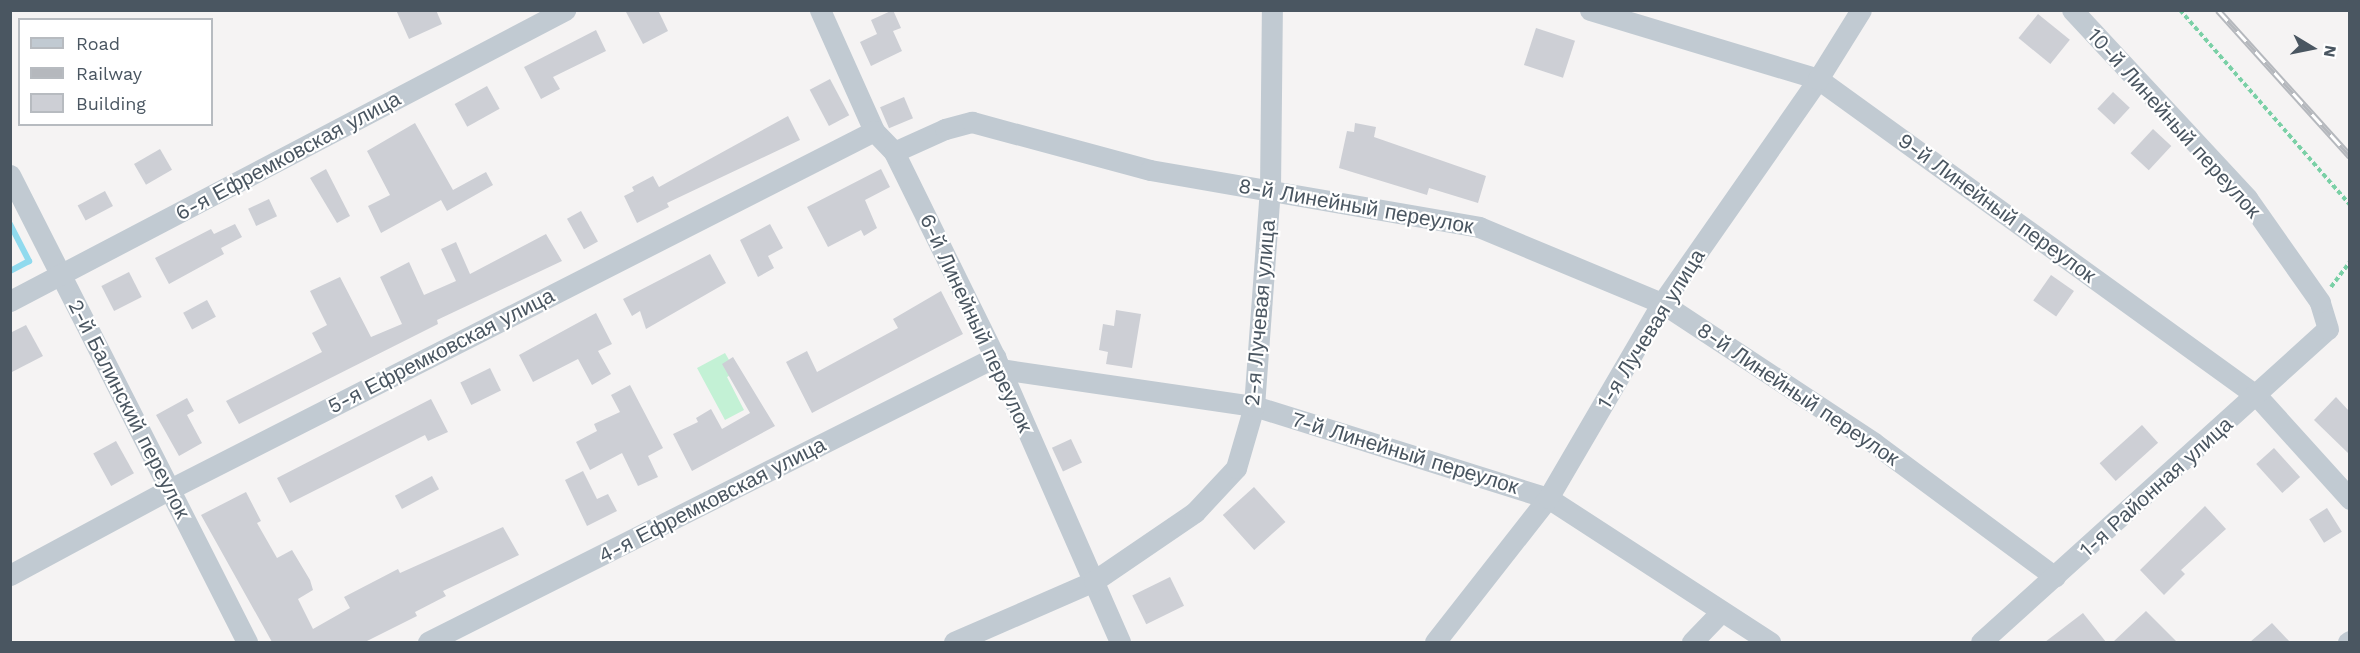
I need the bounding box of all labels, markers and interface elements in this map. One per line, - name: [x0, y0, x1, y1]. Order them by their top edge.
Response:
- legend: [18, 18, 213, 126]
- north arrow: [2282, 18, 2342, 78]
- street label: 10-й Линейный переулок: [2082, 23, 2266, 223]
- text: Road: [76, 33, 120, 54]
- text: N: [2320, 44, 2341, 59]
- text: Railway: [76, 63, 142, 84]
- street label: 6-я Ефремковская улица: [171, 86, 405, 226]
- text: Building: [76, 93, 146, 114]
- street label: 9-й Линейный переулок: [1893, 128, 2101, 288]
- street label: 8-й Линейный переулок: [1237, 173, 1475, 239]
- street label: 6-й Линейный переулок: [914, 210, 1038, 436]
- street label: 2-я Лучевая улица: [1239, 219, 1281, 407]
- street label: 1-я Лучевая улица: [1592, 245, 1710, 413]
- street label: 5-я Ефремковская улица: [324, 283, 558, 419]
- street label: 2-й Балинский переулок: [63, 295, 195, 523]
- street label: 8-й Линейный переулок: [1692, 317, 1904, 471]
- street label: 7-й Линейный переулок: [1288, 406, 1522, 500]
- street label: 1-я Районная улица: [2074, 412, 2238, 562]
- street label: 4-я Ефремковская улица: [594, 432, 830, 568]

